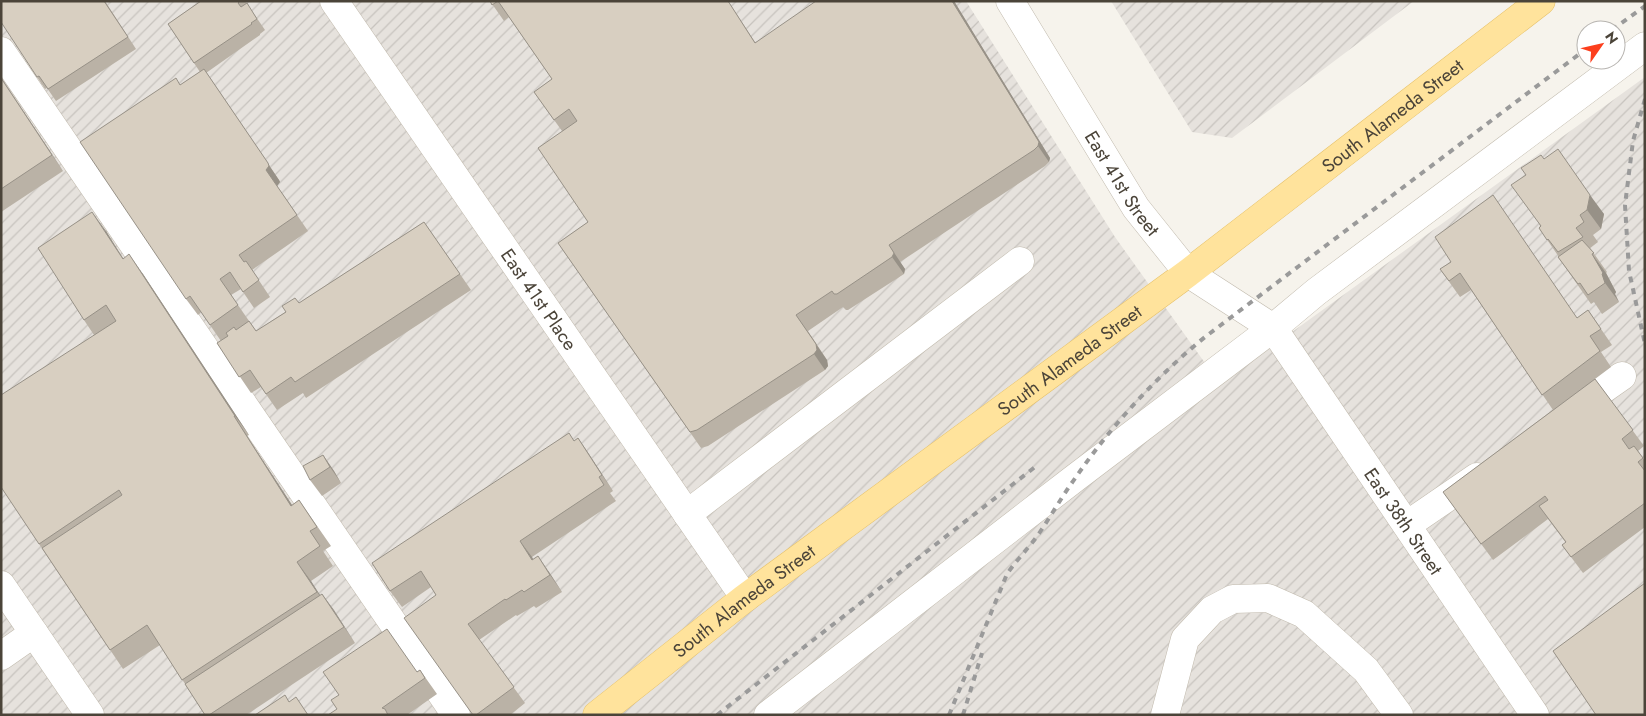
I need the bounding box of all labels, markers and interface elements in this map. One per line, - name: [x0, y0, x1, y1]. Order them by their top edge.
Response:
- north arrow: [1576, 20, 1626, 70]
- text: N: [1600, 28, 1623, 48]
- street label: South Alameda Street: [1316, 52, 1470, 179]
- street label: East 41st Street: [1078, 126, 1166, 242]
- street label: East 41st Place: [494, 243, 584, 356]
- street label: South Alameda Street: [992, 298, 1148, 422]
- street label: East 38th Street: [1357, 463, 1449, 581]
- street label: South Alameda Street: [667, 538, 821, 664]

